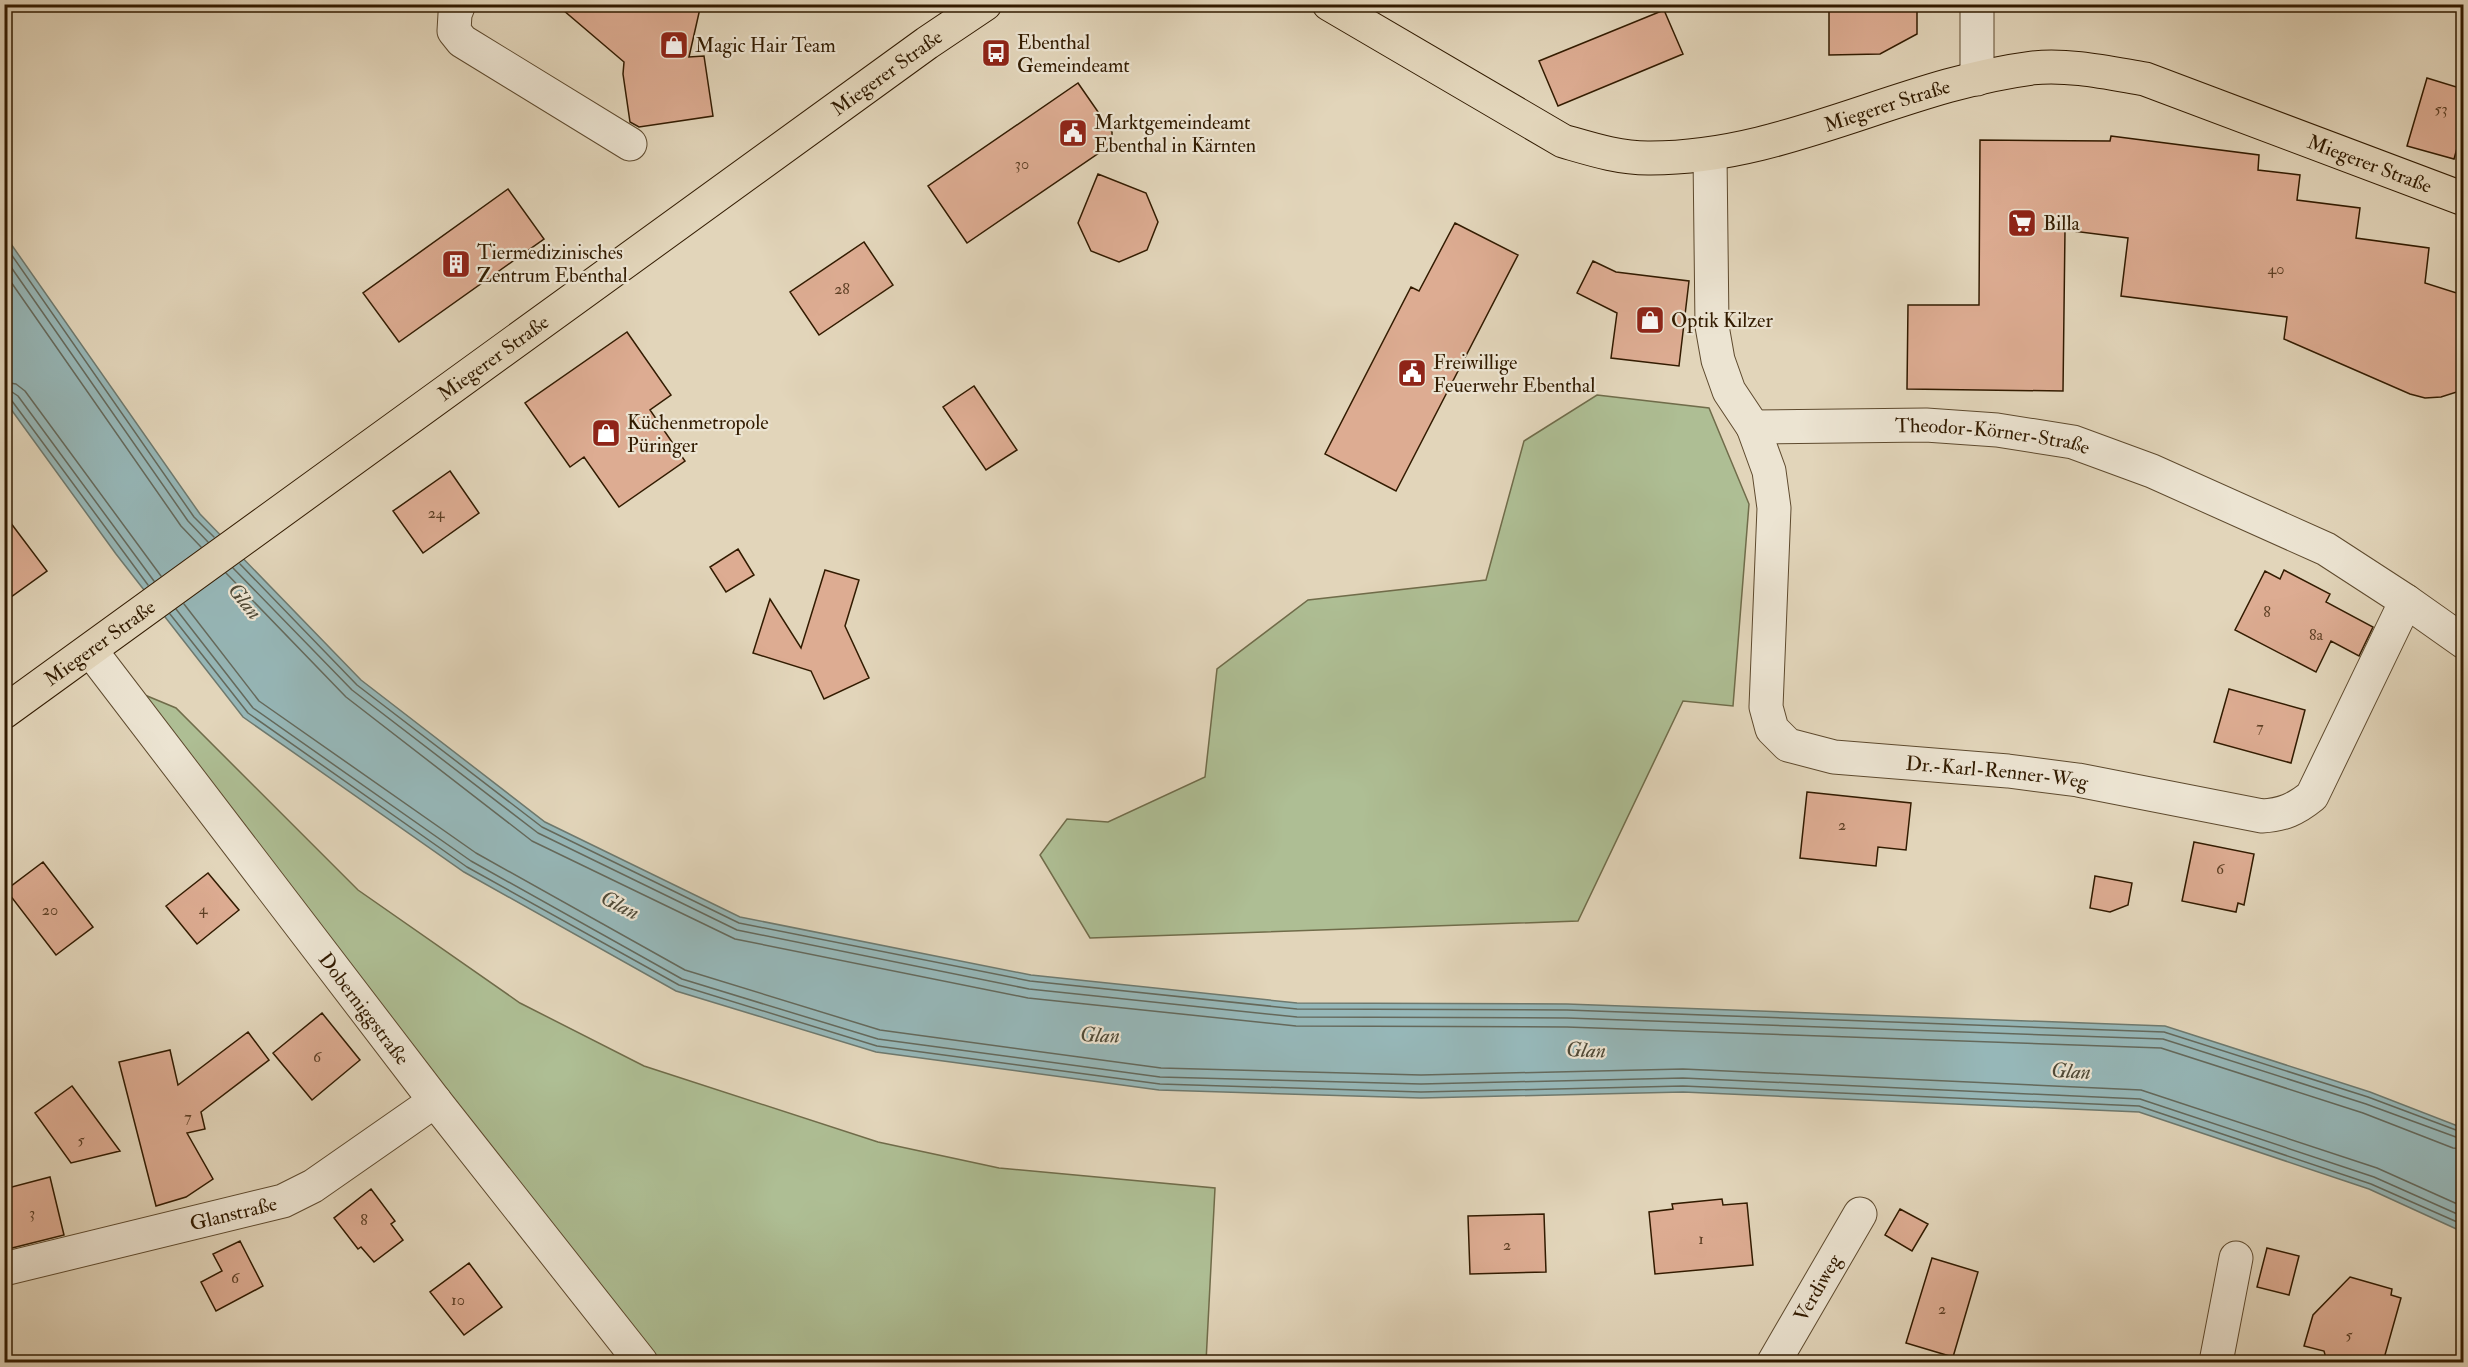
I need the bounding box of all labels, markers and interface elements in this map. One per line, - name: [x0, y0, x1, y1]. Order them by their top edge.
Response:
- street label: Miegerer Straße: [826, 24, 947, 121]
- shop icon: Magic Hair Team: [658, 29, 690, 61]
- place label: Ebenthal Gemeindeamt: [1017, 30, 1130, 78]
- place label: Magic Hair Team: [695, 33, 836, 58]
- bus stop icon: Ebenthal Gemeindeamt: [980, 37, 1012, 69]
- street label: Miegerer Straße: [1821, 74, 1953, 138]
- house number: 53: [2434, 99, 2448, 119]
- place label: Marktgemeindeamt Ebenthal in Kärnten: [1094, 110, 1256, 158]
- public building icon: Marktgemeindeamt Ebenthal in Kärnten: [1057, 117, 1089, 149]
- street label: Miegerer Straße: [2304, 129, 2435, 199]
- house number: 30: [1015, 154, 1029, 174]
- supermarket icon: Billa: [2006, 207, 2038, 239]
- place label: Billa: [2043, 211, 2081, 236]
- place label: Tiermedizinisches Zentrum Ebenthal: [477, 240, 628, 288]
- building icon: Tiermedizinisches Zentrum Ebenthal: [440, 248, 472, 280]
- house number: 40: [2268, 259, 2284, 279]
- house number: 28: [834, 279, 850, 299]
- shop icon: Optik Kilzer: [1634, 304, 1666, 336]
- place label: Optik Kilzer: [1671, 308, 1773, 334]
- street label: Miegerer Straße: [433, 309, 554, 407]
- place label: Freiwillige Feuerwehr Ebenthal: [1433, 350, 1595, 398]
- public building icon: Freiwillige Feuerwehr Ebenthal: [1396, 357, 1428, 389]
- place label: Küchenmetropole Püringer: [627, 410, 769, 458]
- street label: Theodor-Körner-Straße: [1895, 413, 2094, 460]
- shop icon: Küchenmetropole Püringer: [590, 417, 622, 449]
- house number: 24: [428, 503, 446, 523]
- water label: Glan: [222, 577, 268, 625]
- street label: Miegerer Straße: [39, 595, 160, 692]
- house number: 8: [2263, 602, 2271, 622]
- house number: 8a: [2309, 625, 2323, 645]
- house number: 7: [2256, 717, 2264, 737]
- street label: Dr.-Karl-Renner-Weg: [1905, 751, 2091, 795]
- house number: 2: [1838, 815, 1846, 835]
- house number: 6: [2216, 859, 2225, 879]
- water label: Glan: [596, 884, 644, 927]
- house number: 4: [199, 899, 209, 919]
- house number: 20: [42, 900, 58, 920]
- street label: Doberniggstraße: [313, 948, 415, 1070]
- water label: Glan: [1080, 1021, 1120, 1050]
- water label: Glan: [1566, 1036, 1606, 1065]
- house number: 6: [313, 1047, 322, 1067]
- water label: Glan: [2050, 1057, 2092, 1086]
- house number: 7: [184, 1107, 192, 1127]
- house number: 5: [77, 1130, 85, 1150]
- street label: Glanstraße: [187, 1191, 279, 1236]
- house number: 3: [29, 1203, 35, 1223]
- house number: 8: [360, 1210, 368, 1230]
- house number: 1: [1698, 1229, 1704, 1249]
- house number: 2: [1503, 1235, 1511, 1255]
- street label: Verdiweg: [1788, 1249, 1848, 1326]
- house number: 6: [231, 1268, 240, 1288]
- house number: 10: [451, 1290, 465, 1310]
- house number: 2: [1938, 1299, 1946, 1319]
- house number: 5: [2345, 1325, 2353, 1345]

